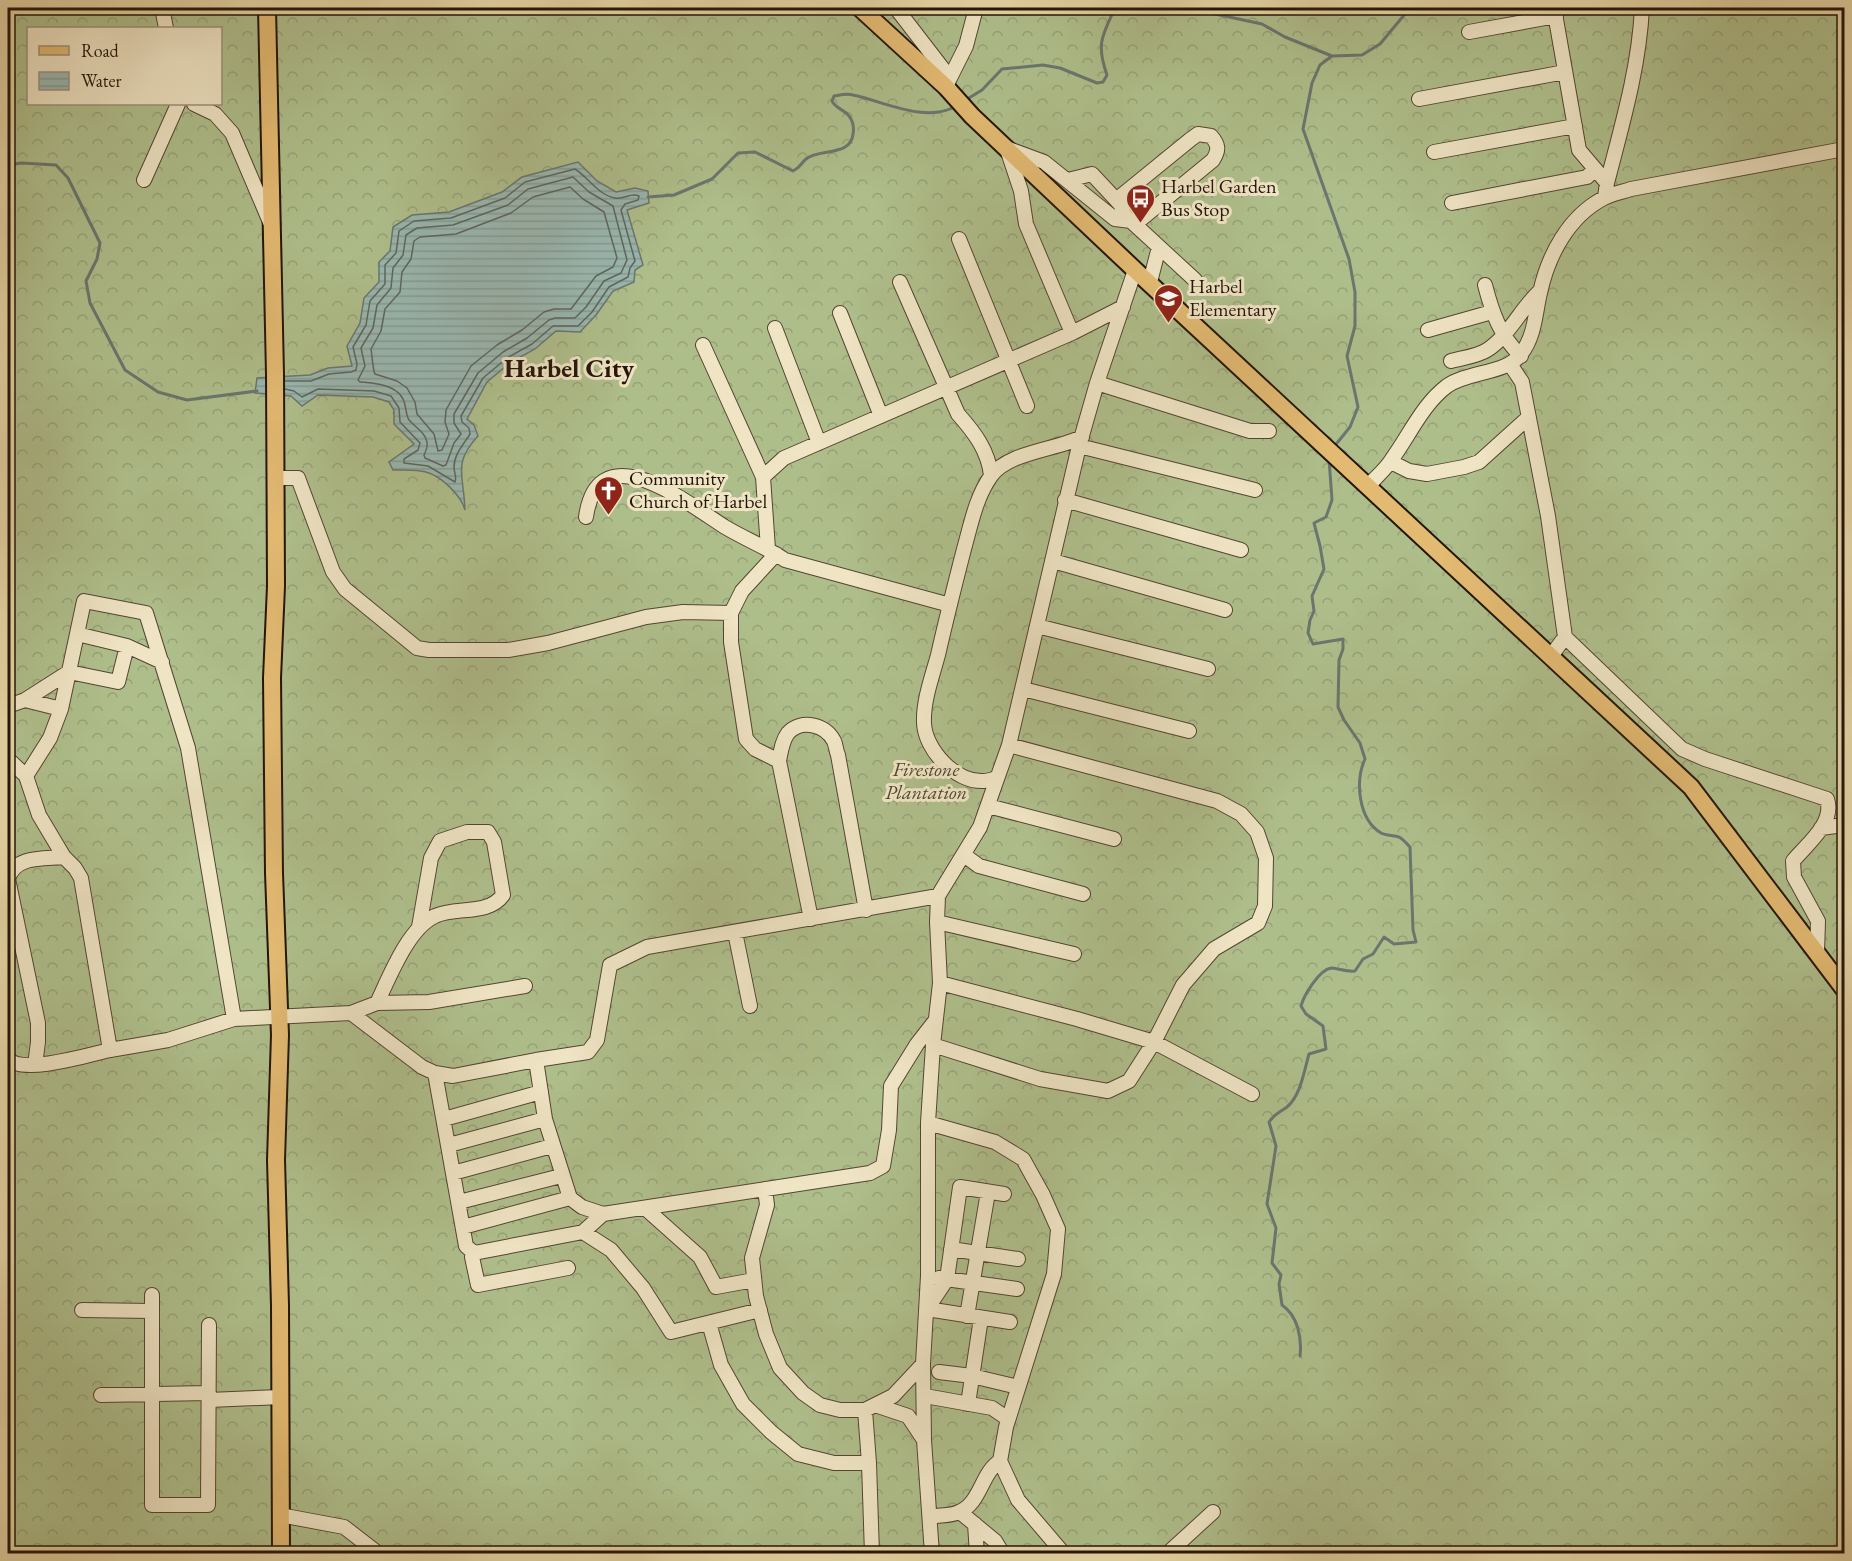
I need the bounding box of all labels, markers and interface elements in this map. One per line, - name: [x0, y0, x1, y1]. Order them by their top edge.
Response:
- legend: [27, 27, 222, 105]
- text: Road: [81, 39, 120, 62]
- text: Water: [81, 69, 122, 92]
- place label: Harbel Garden Bus Stop: [1161, 173, 1277, 222]
- bus stop icon: Harbel Garden Bus Stop: [1124, 182, 1156, 224]
- place label: Harbel Elementary: [1189, 273, 1277, 322]
- school or university icon: Harbel Elementary: [1152, 282, 1184, 324]
- district label: Harbel City: [504, 351, 634, 385]
- place label: Community Church of Harbel: [629, 465, 767, 514]
- church icon: Community Church of Harbel: [592, 474, 624, 516]
- park label: Firestone Plantation: [885, 756, 967, 805]

